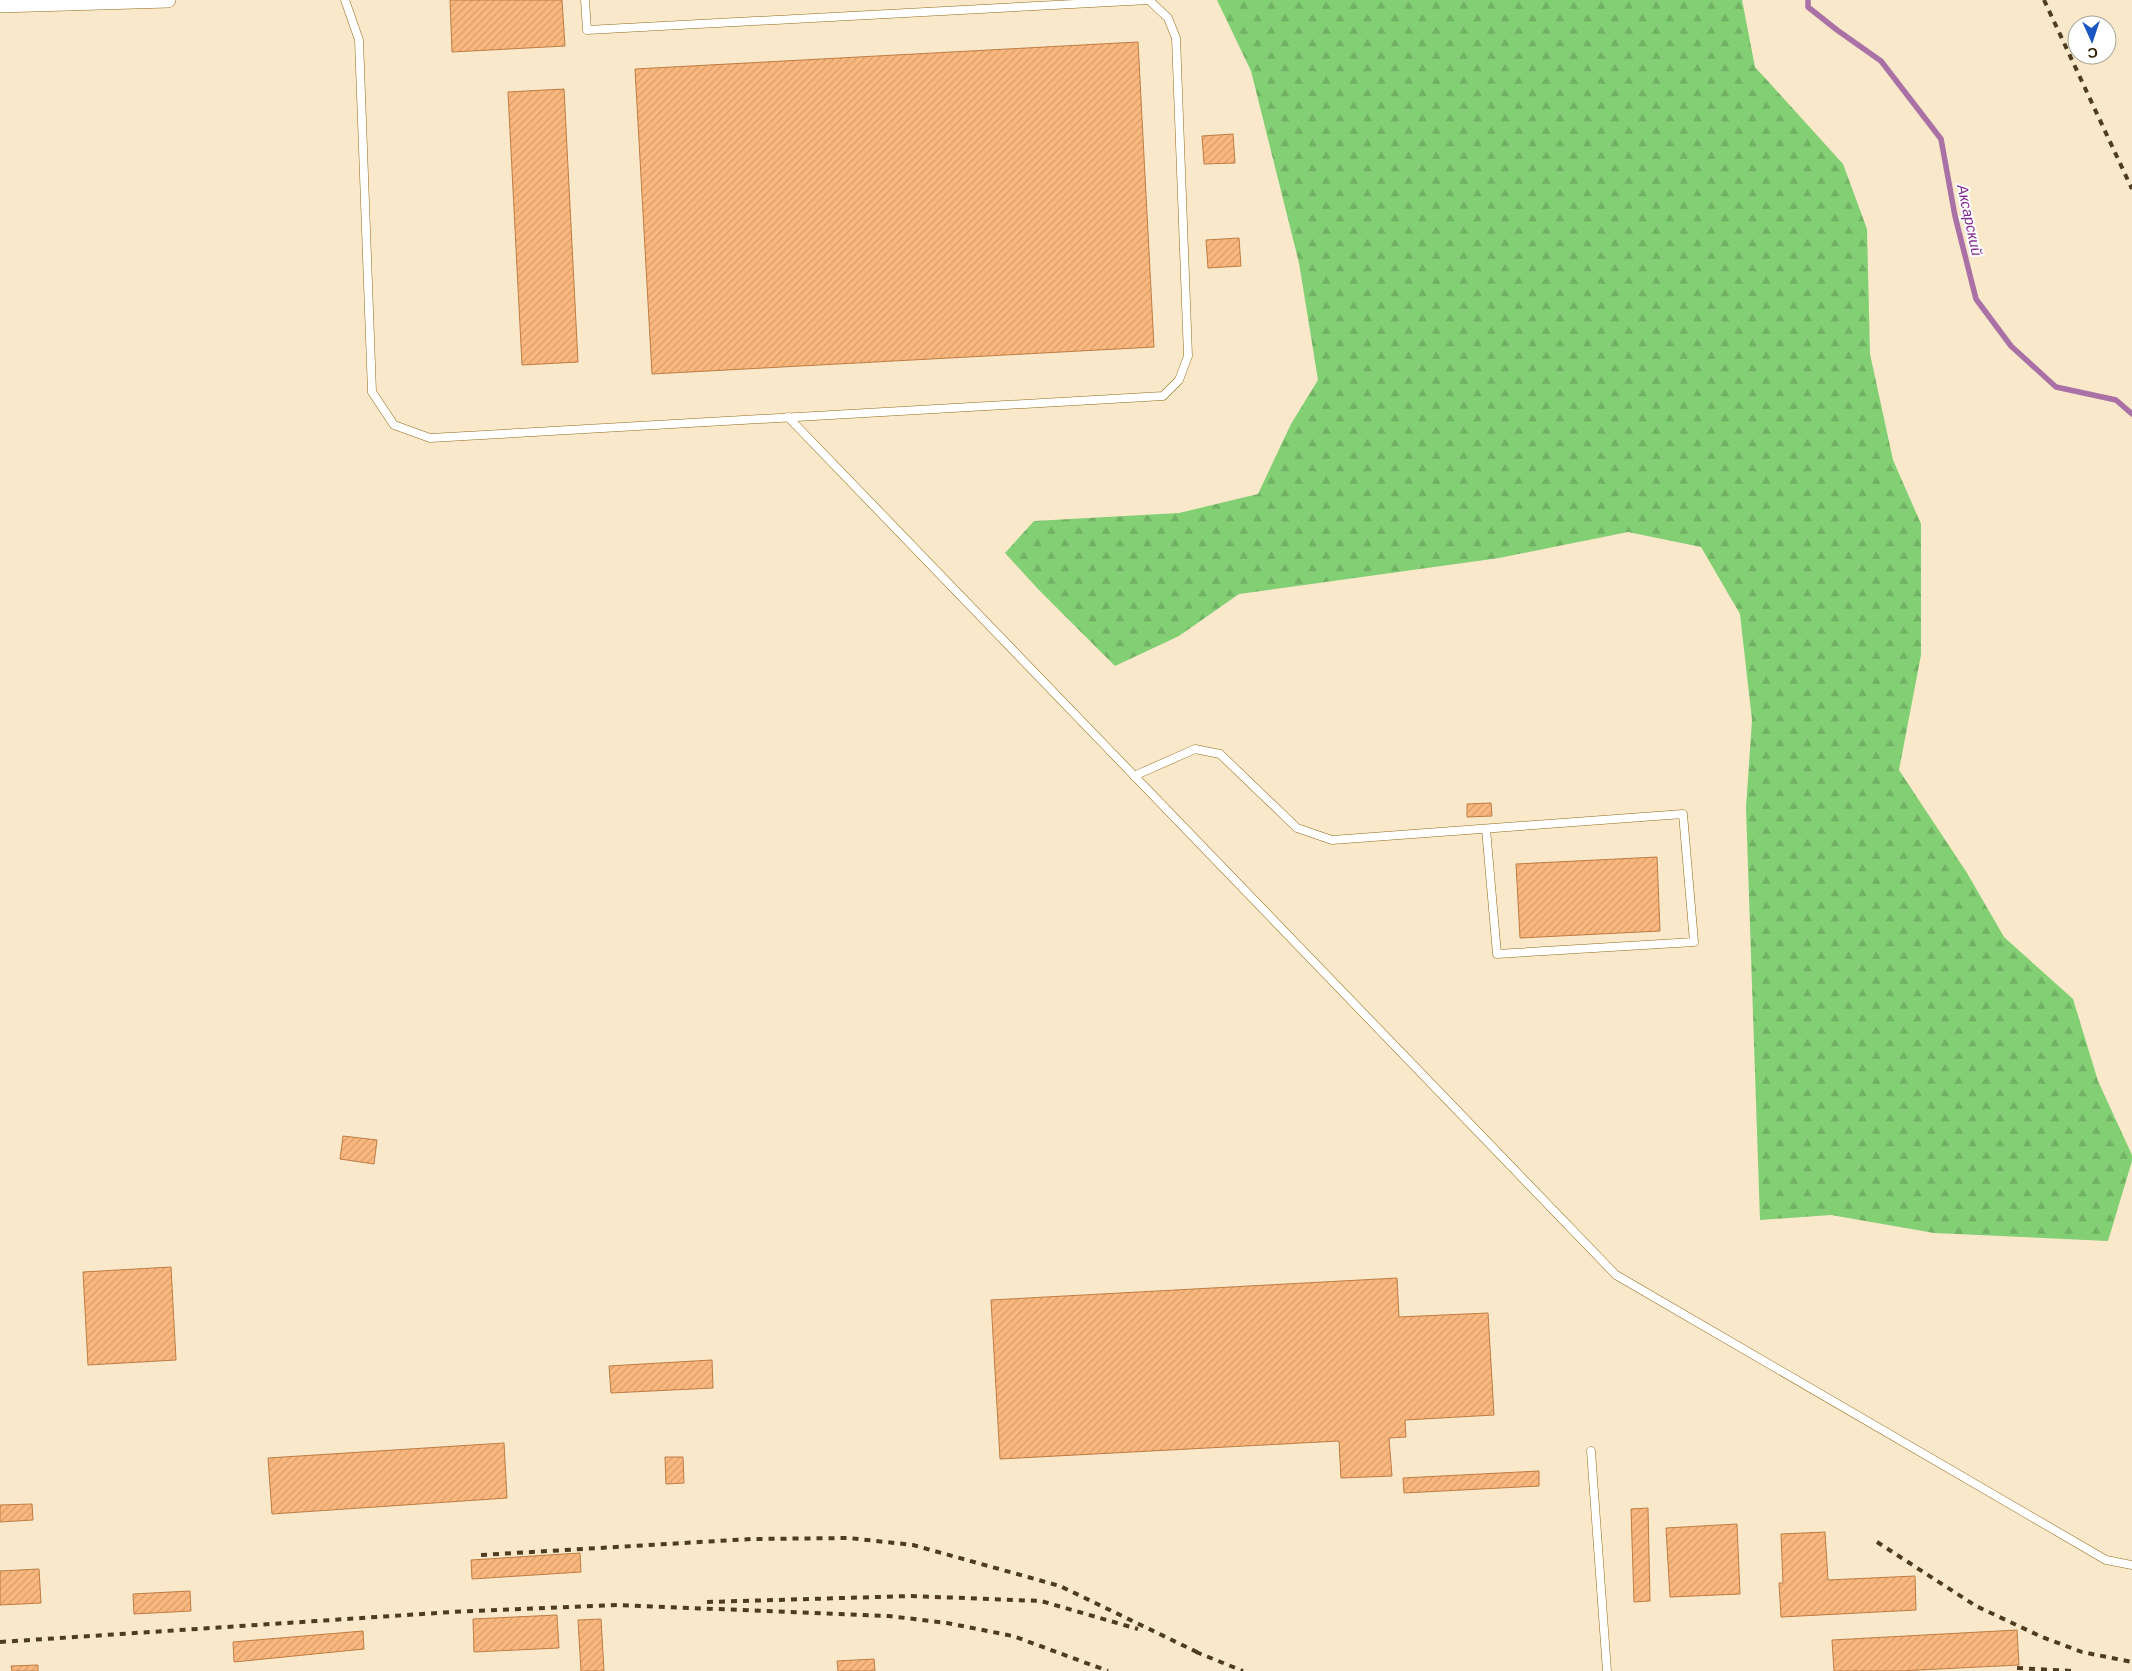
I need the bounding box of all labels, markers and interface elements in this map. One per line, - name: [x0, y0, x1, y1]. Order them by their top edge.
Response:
- north arrow: [2067, 15, 2117, 65]
- text: С: [2087, 45, 2098, 61]
- water label: Аксарский: [1954, 182, 1986, 258]

